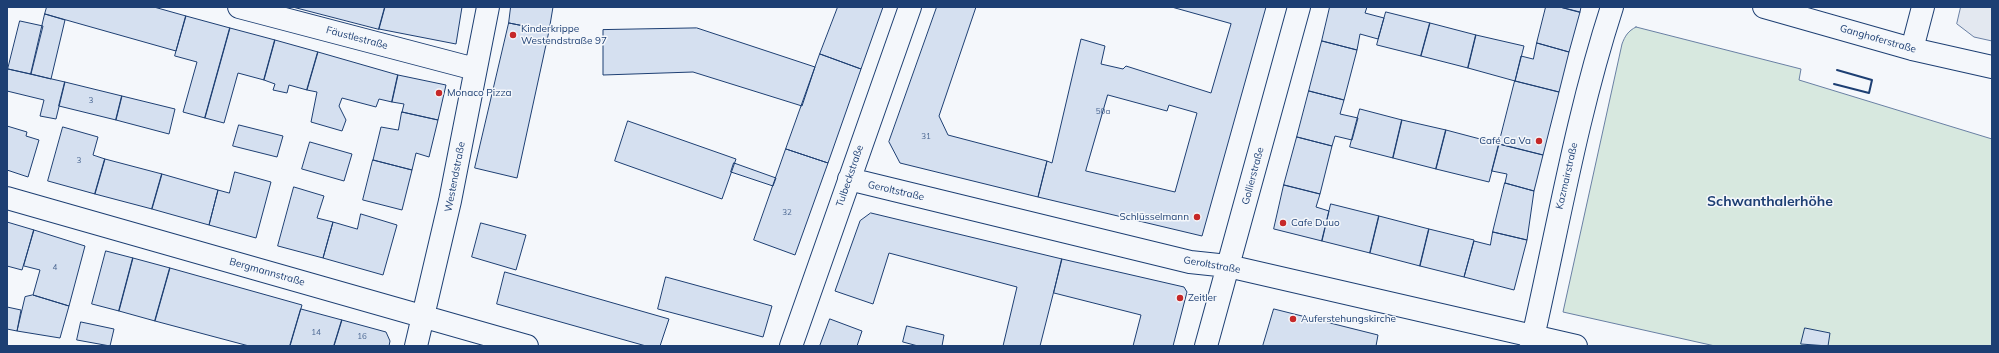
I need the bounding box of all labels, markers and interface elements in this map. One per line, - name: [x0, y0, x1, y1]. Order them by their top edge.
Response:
- street label: Ganghoferstraße: [1838, 22, 1918, 56]
- place label: Kinderkrippe Westendstraße 97: [521, 23, 607, 46]
- street label: Fäustlestraße: [325, 24, 389, 52]
- marker: Kinderkrippe Westendstraße 97: [508, 30, 518, 40]
- place label: Monaco Pizza: [447, 87, 512, 99]
- marker: Monaco Pizza: [434, 88, 444, 98]
- house number: 3: [89, 96, 93, 106]
- house number: 50a: [1096, 107, 1110, 117]
- house number: 31: [921, 132, 931, 142]
- place label: Café Ca Va: [1479, 135, 1531, 147]
- marker: Café Ca Va: [1534, 136, 1544, 146]
- street label: Westendstraße: [442, 141, 468, 213]
- street label: Kazmairstraße: [1554, 142, 1580, 210]
- street label: Tulbeckstraße: [834, 143, 866, 209]
- street label: Gollierstraße: [1240, 146, 1266, 206]
- house number: 3: [77, 156, 81, 166]
- street label: Geroltstraße: [867, 179, 925, 203]
- district label: Schwanthalerhöhe: [1707, 194, 1833, 210]
- house number: 32: [782, 208, 792, 218]
- place label: Schlüsselmann: [1120, 211, 1189, 223]
- marker: Schlüsselmann: [1192, 212, 1202, 222]
- place label: Cafe Duuo: [1291, 217, 1340, 229]
- marker: Cafe Duuo: [1278, 218, 1288, 228]
- street label: Geroltstraße: [1183, 254, 1241, 276]
- street label: Bergmannstraße: [228, 255, 306, 289]
- house number: 4: [53, 263, 57, 273]
- place label: Zeitler: [1188, 292, 1217, 304]
- marker: Zeitler: [1175, 293, 1185, 303]
- place label: Auferstehungskirche: [1301, 313, 1396, 325]
- marker: Auferstehungskirche: [1288, 314, 1298, 324]
- house number: 14: [311, 328, 321, 338]
- house number: 16: [357, 332, 367, 342]

